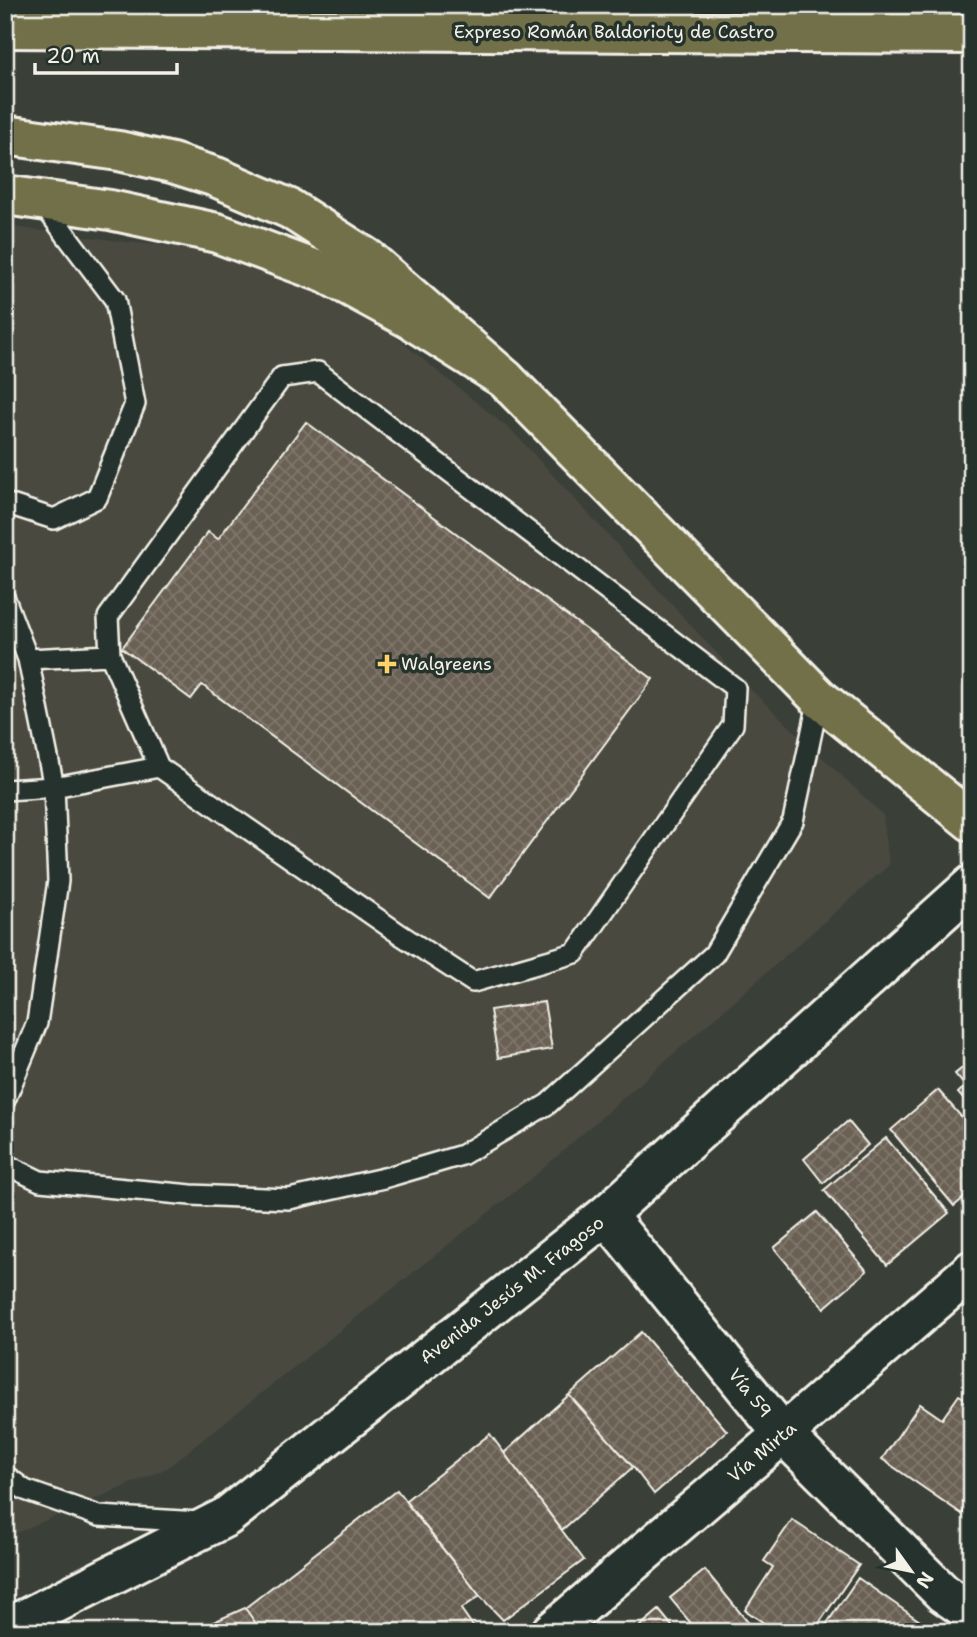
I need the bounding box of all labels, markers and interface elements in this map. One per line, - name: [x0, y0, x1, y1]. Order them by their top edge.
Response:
- street label: Expreso Román Baldorioty de Castro: [454, 20, 774, 44]
- scale bar: [35, 32, 177, 76]
- text: 20 m: [46, 42, 100, 70]
- place label: Walgreens: [401, 652, 492, 676]
- marker: Walgreens: [379, 656, 395, 672]
- street label: Avenida Jesús M. Fragoso: [415, 1211, 609, 1369]
- street label: Vía 59: [723, 1363, 777, 1423]
- street label: Vía Mirta: [723, 1416, 801, 1488]
- north arrow: [876, 1536, 946, 1606]
- text: N: [910, 1567, 939, 1593]

